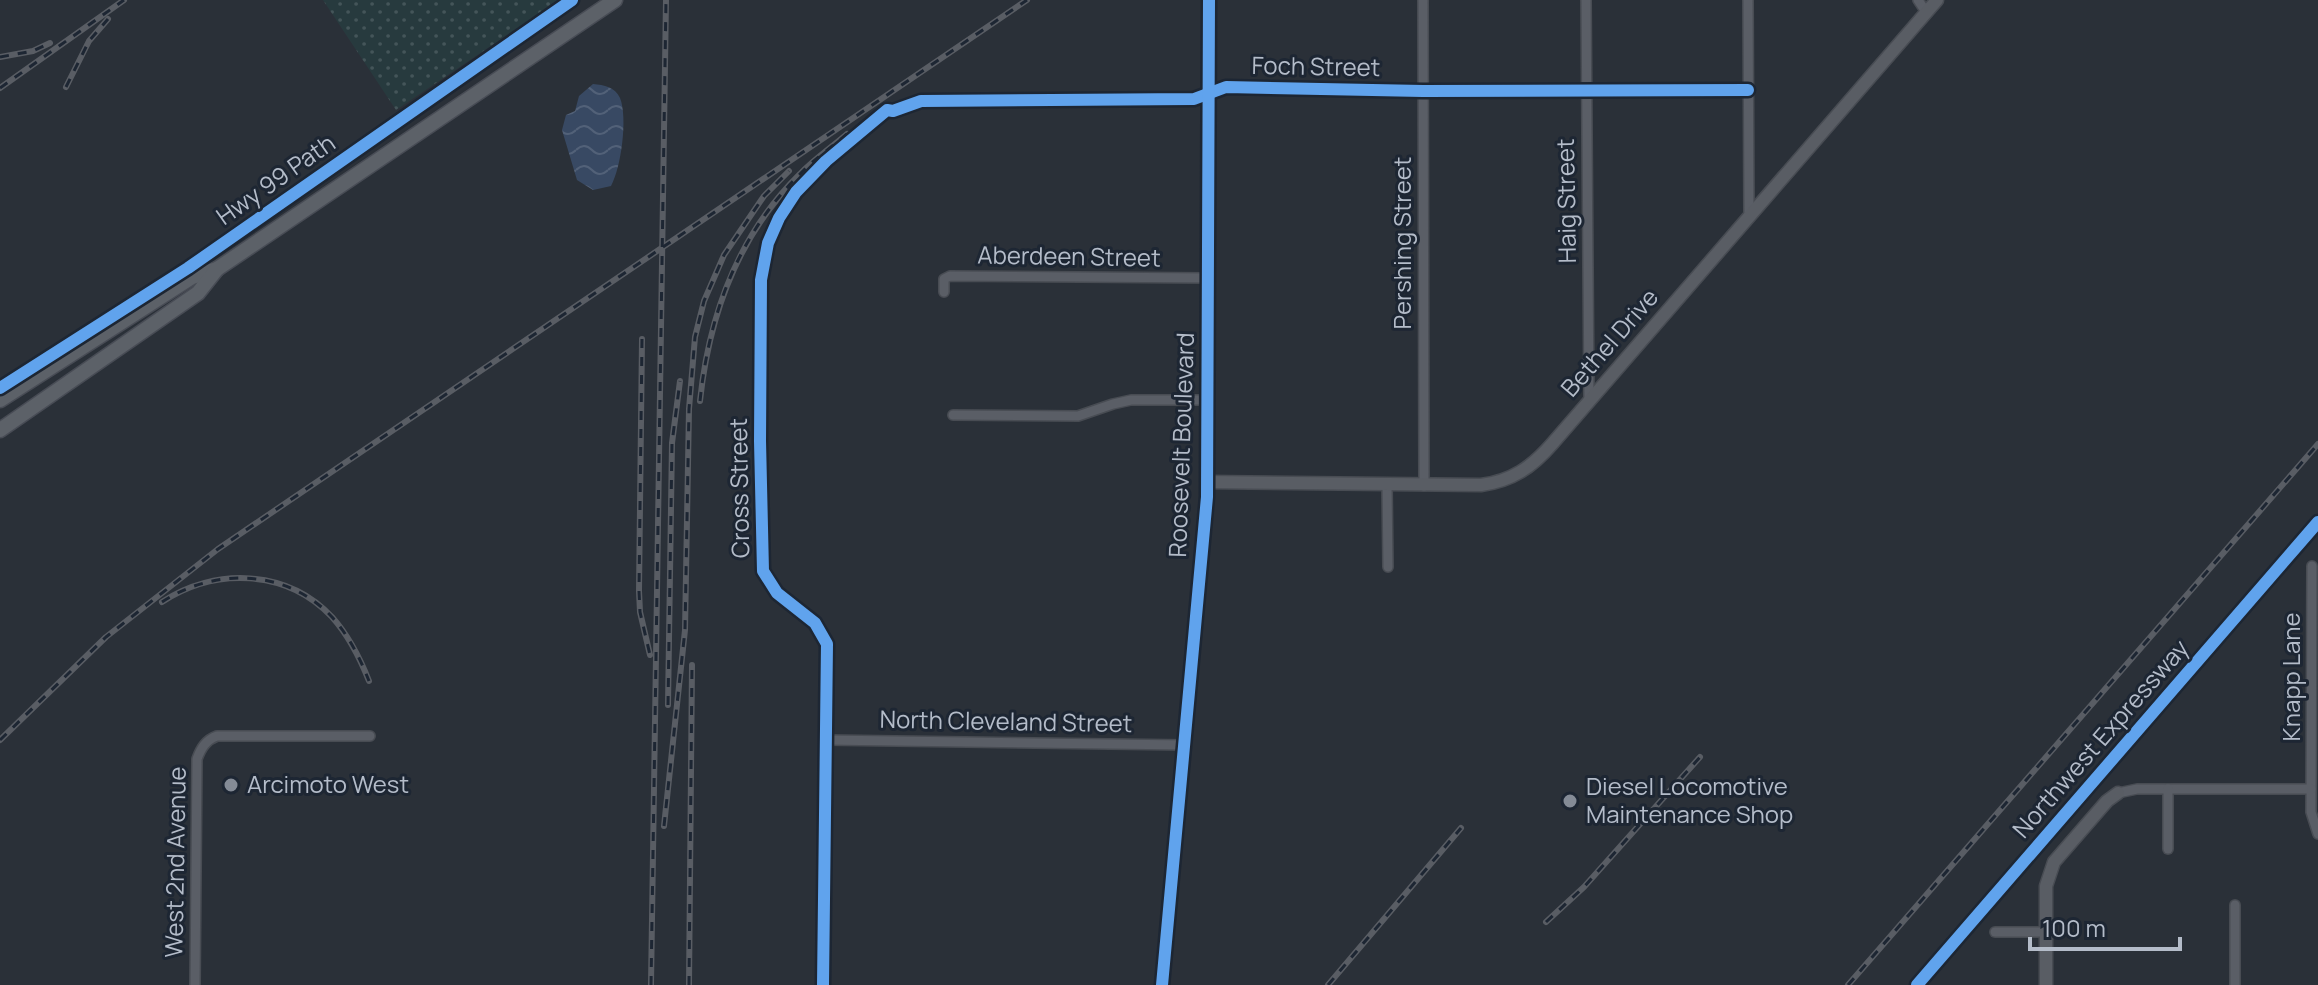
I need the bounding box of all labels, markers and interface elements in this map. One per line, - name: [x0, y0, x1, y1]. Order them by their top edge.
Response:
- street label: Foch Street: [1251, 48, 1381, 83]
- street label: Hwy 99 Path: [209, 126, 341, 232]
- street label: Haig Street: [1548, 138, 1583, 264]
- street label: Pershing Street: [1385, 157, 1418, 329]
- street label: Aberdeen Street: [977, 237, 1161, 274]
- street label: Bethel Drive: [1553, 281, 1665, 403]
- street label: Roosevelt Boulevard: [1160, 332, 1201, 558]
- street label: Cross Street: [721, 418, 756, 558]
- street label: Knapp Lane: [2274, 613, 2307, 741]
- street label: Northwest Expressway: [2004, 632, 2195, 844]
- street label: North Cleveland Street: [879, 702, 1133, 739]
- street label: West 2nd Avenue: [156, 766, 193, 958]
- place label: Arcimoto West: [247, 767, 409, 800]
- place label: Diesel Locomotive Maintenance Shop: [1586, 769, 1793, 830]
- marker: Arcimoto West: [222, 776, 240, 794]
- marker: Diesel Locomotive Maintenance Shop: [1561, 792, 1579, 810]
- scale bar: [2030, 901, 2180, 951]
- text: 100 m: [2042, 911, 2106, 944]

